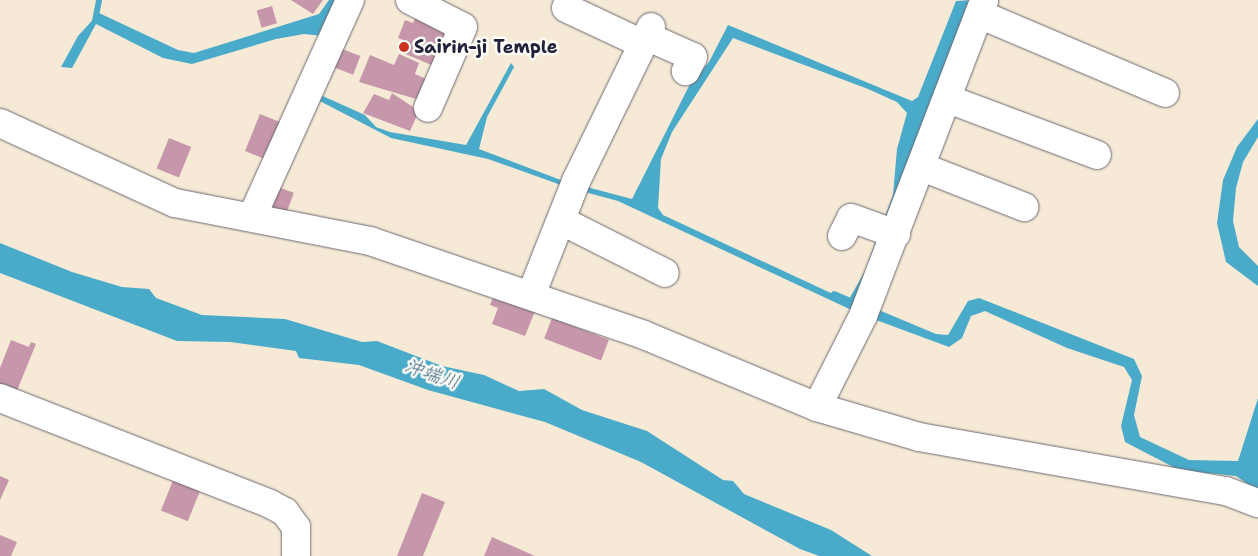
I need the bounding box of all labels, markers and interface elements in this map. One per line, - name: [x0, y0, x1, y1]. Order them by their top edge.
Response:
- place label: Sairin-ji Temple: [414, 36, 558, 58]
- marker: Sairin-ji Temple: [398, 41, 410, 53]
- water label: 沖端川: [401, 354, 463, 394]

